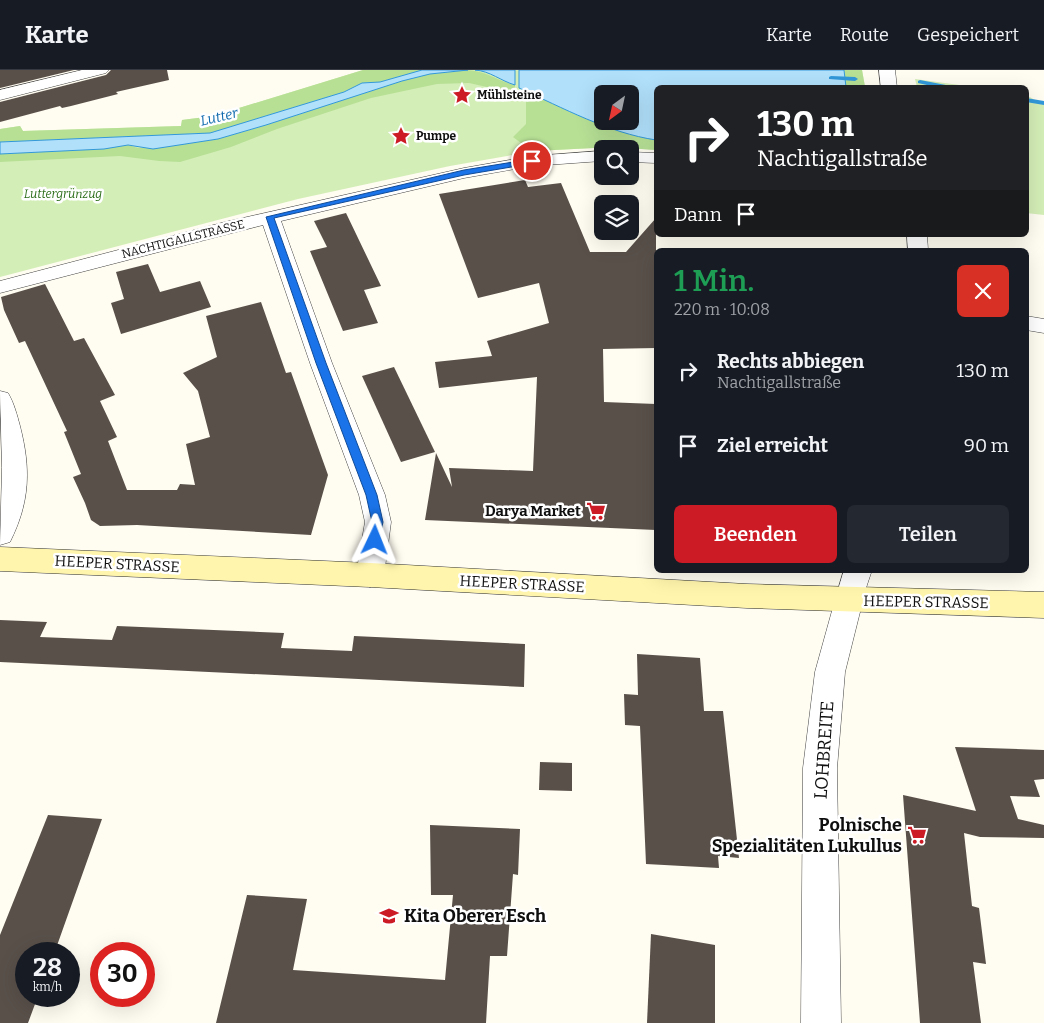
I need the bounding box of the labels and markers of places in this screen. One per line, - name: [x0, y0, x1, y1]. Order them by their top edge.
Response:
- place icon: Mühlsteine: [451, 84, 473, 106]
- place label: Mühlsteine: [477, 88, 542, 102]
- place icon: Pumpe: [390, 125, 412, 147]
- place label: Pumpe: [416, 129, 457, 143]
- pin: [511, 140, 553, 182]
- supermarket icon: Darya Market: [585, 500, 607, 522]
- place label: Darya Market: [485, 502, 581, 520]
- place label: Polnische Spezialitäten Lukullus: [712, 814, 902, 857]
- supermarket icon: Polnische Spezialitäten Lukullus: [906, 824, 928, 846]
- school or university icon: Kita Oberer Esch: [378, 905, 400, 927]
- place label: Kita Oberer Esch: [404, 905, 547, 927]

